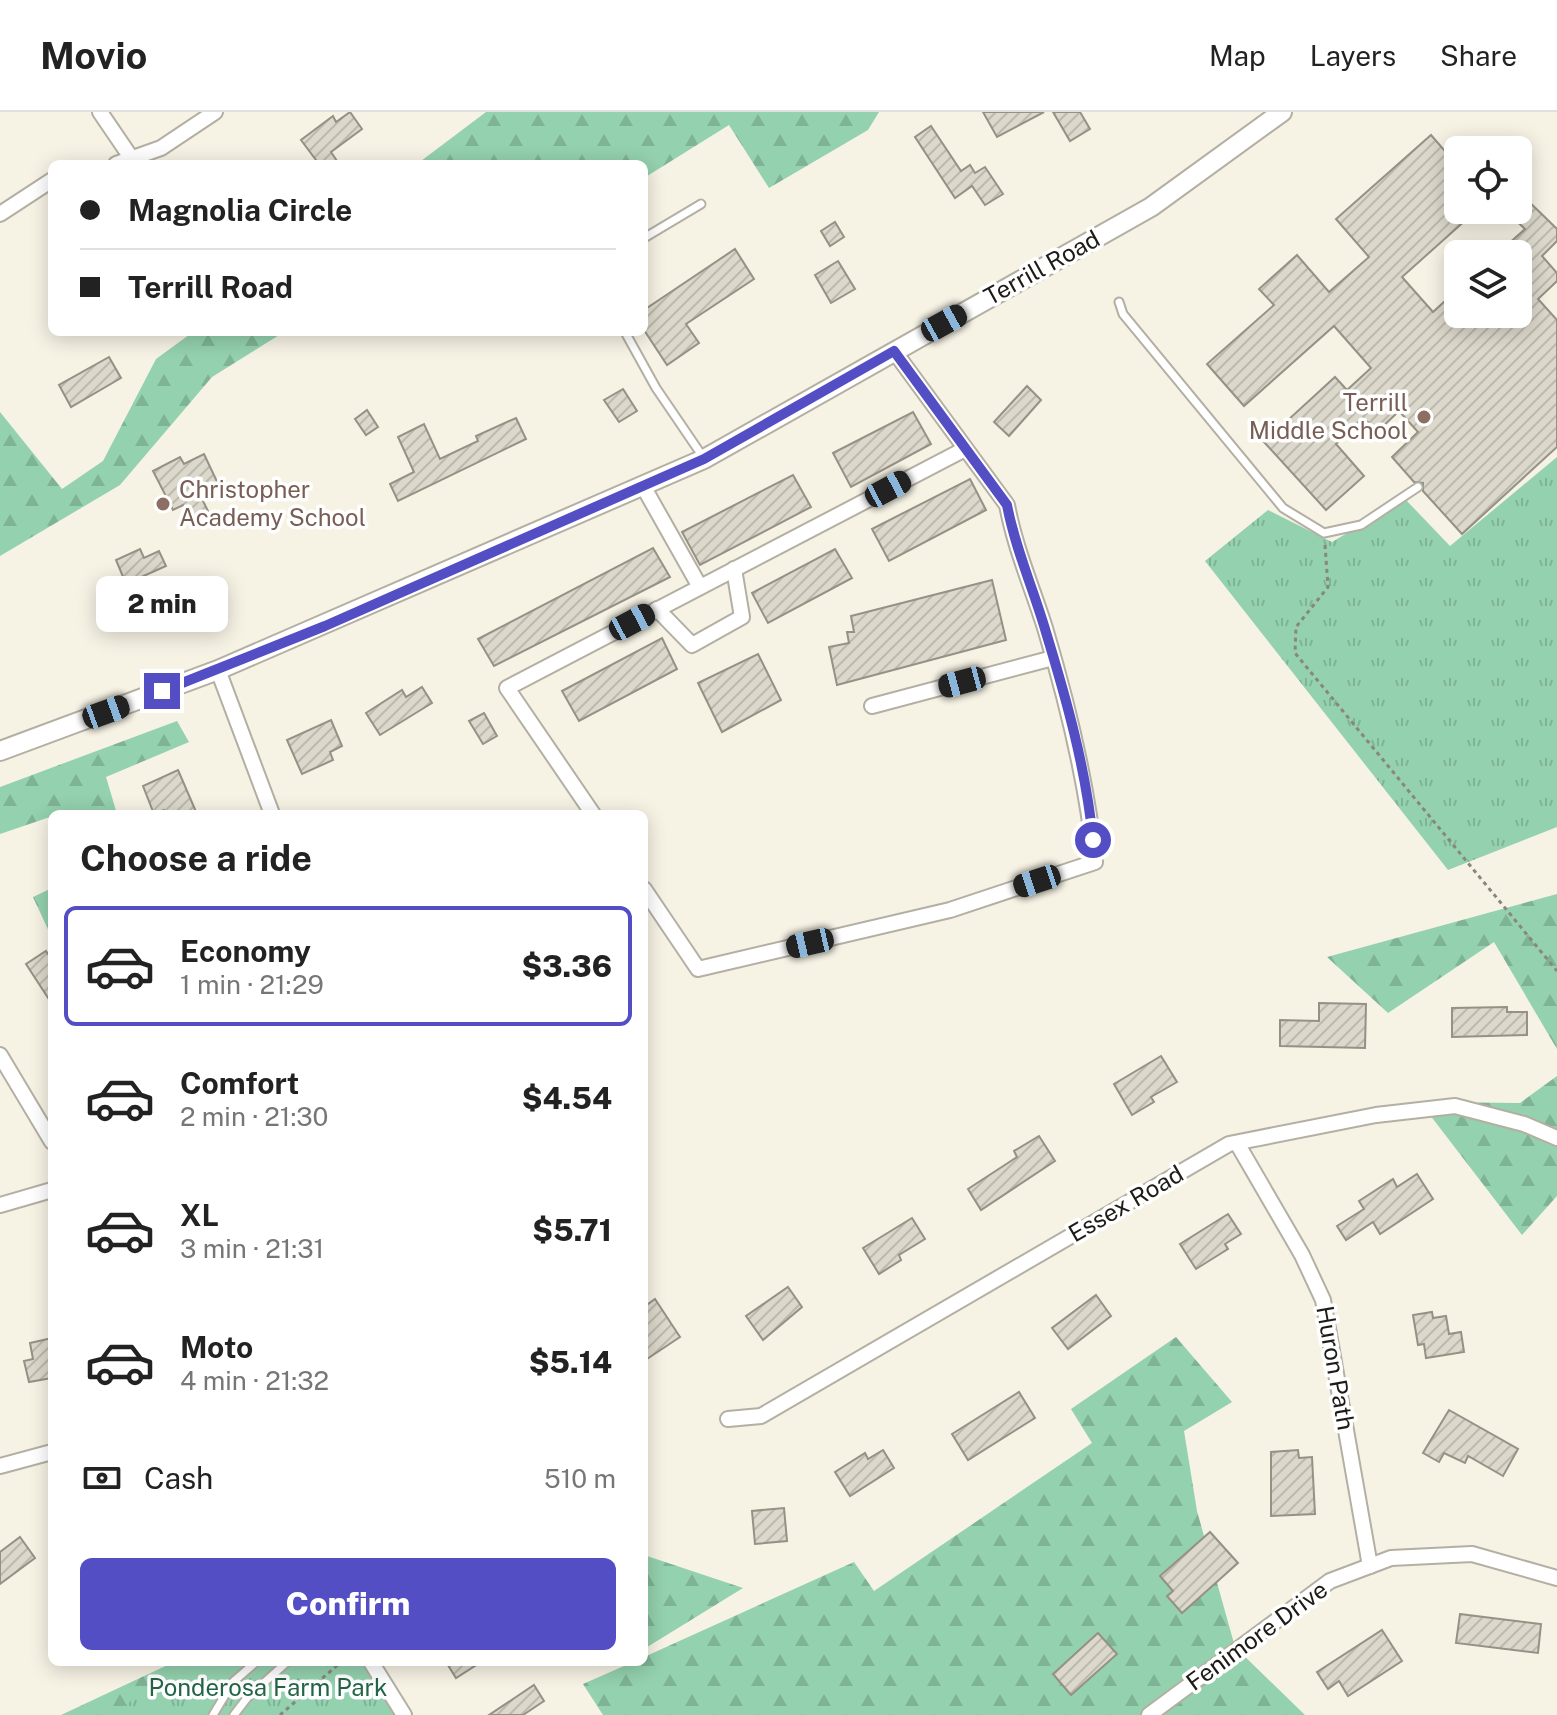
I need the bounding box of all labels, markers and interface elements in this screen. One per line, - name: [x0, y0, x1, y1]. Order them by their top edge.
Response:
- text: Movio: [40, 33, 147, 78]
- text: Map: [1209, 39, 1266, 72]
- text: Layers: [1310, 39, 1396, 72]
- text: Share: [1440, 39, 1517, 72]
- map controls: [1444, 136, 1532, 328]
- button: locate: [1444, 136, 1532, 224]
- text: Magnolia Circle: [128, 192, 352, 228]
- street label: Terrill Road: [979, 224, 1104, 310]
- button: layers: [1444, 240, 1532, 328]
- text: Terrill Road: [128, 269, 293, 305]
- car: [917, 301, 971, 345]
- place label: Terrill Middle School: [1249, 388, 1408, 444]
- marker: Terrill Middle School: [1415, 408, 1433, 426]
- car: [861, 467, 915, 511]
- place label: Christopher Academy School: [179, 475, 366, 531]
- marker: Christopher Academy School: [154, 495, 172, 513]
- callout: 2 min: [96, 575, 228, 631]
- text: 2 min: [127, 588, 197, 619]
- car: [605, 600, 659, 644]
- car: [936, 664, 988, 700]
- route end: [144, 673, 180, 709]
- car: [79, 693, 133, 731]
- route start: [1075, 822, 1111, 858]
- text: Choose a ride: [80, 837, 312, 879]
- car: [1010, 862, 1064, 900]
- car: [784, 926, 836, 960]
- icon: car: [84, 930, 156, 1002]
- text: Economy: [180, 933, 311, 969]
- text: $3.36: [521, 948, 612, 984]
- text: 1 min · 21:29: [180, 969, 324, 1000]
- icon: car: [84, 1062, 156, 1134]
- text: Comfort: [180, 1065, 299, 1101]
- text: $4.54: [522, 1080, 612, 1116]
- text: 2 min · 21:30: [180, 1101, 328, 1132]
- street label: Essex Road: [1063, 1159, 1188, 1247]
- icon: car: [84, 1194, 156, 1266]
- text: XL: [180, 1197, 219, 1233]
- text: $5.71: [532, 1212, 612, 1248]
- text: 3 min · 21:31: [180, 1233, 324, 1264]
- street label: Huron Path: [1311, 1303, 1361, 1432]
- icon: car: [84, 1326, 156, 1398]
- text: Moto: [180, 1329, 253, 1365]
- text: $5.14: [529, 1344, 612, 1380]
- text: 4 min · 21:32: [180, 1365, 329, 1396]
- icon: cash: [80, 1456, 124, 1500]
- text: Cash: [144, 1460, 213, 1496]
- text: 510 m: [544, 1463, 616, 1494]
- button: Confirm: [80, 1558, 616, 1650]
- street label: Fenimore Drive: [1180, 1575, 1332, 1696]
- park label: Ponderosa Farm Park: [149, 1673, 387, 1701]

